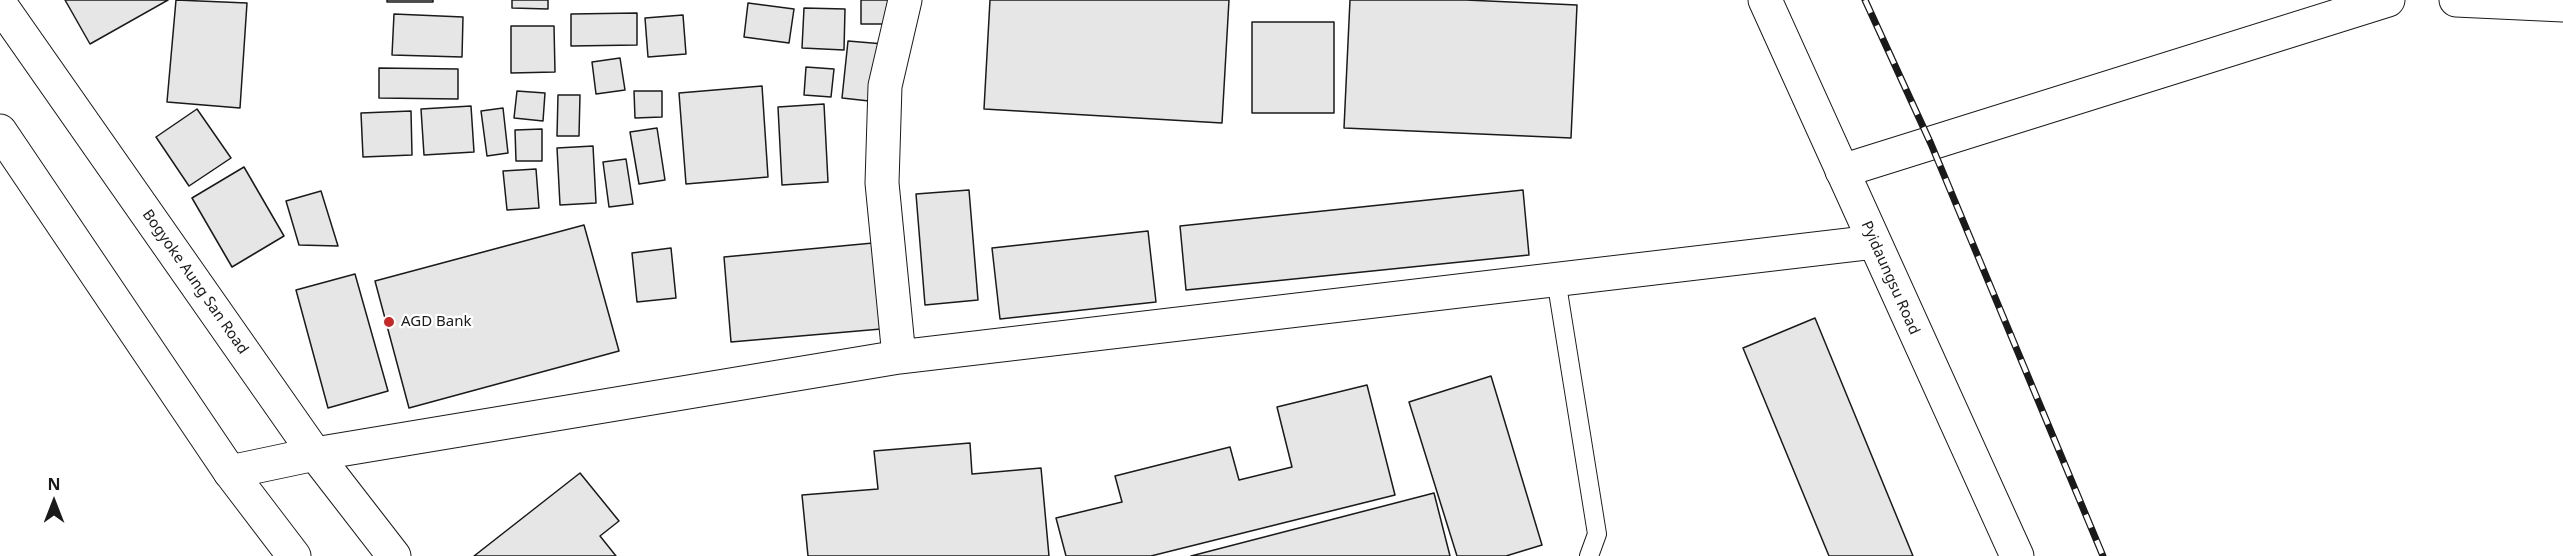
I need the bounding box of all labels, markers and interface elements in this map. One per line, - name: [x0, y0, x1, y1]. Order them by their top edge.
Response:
- street label: Bogyoke Aung San Road: [138, 206, 252, 358]
- street label: Pyidaungsu Road: [1857, 218, 1923, 338]
- place label: AGD Bank: [401, 313, 471, 331]
- marker: AGD Bank: [382, 315, 396, 329]
- north arrow: [24, 472, 84, 532]
- text: N: [47, 473, 61, 495]

